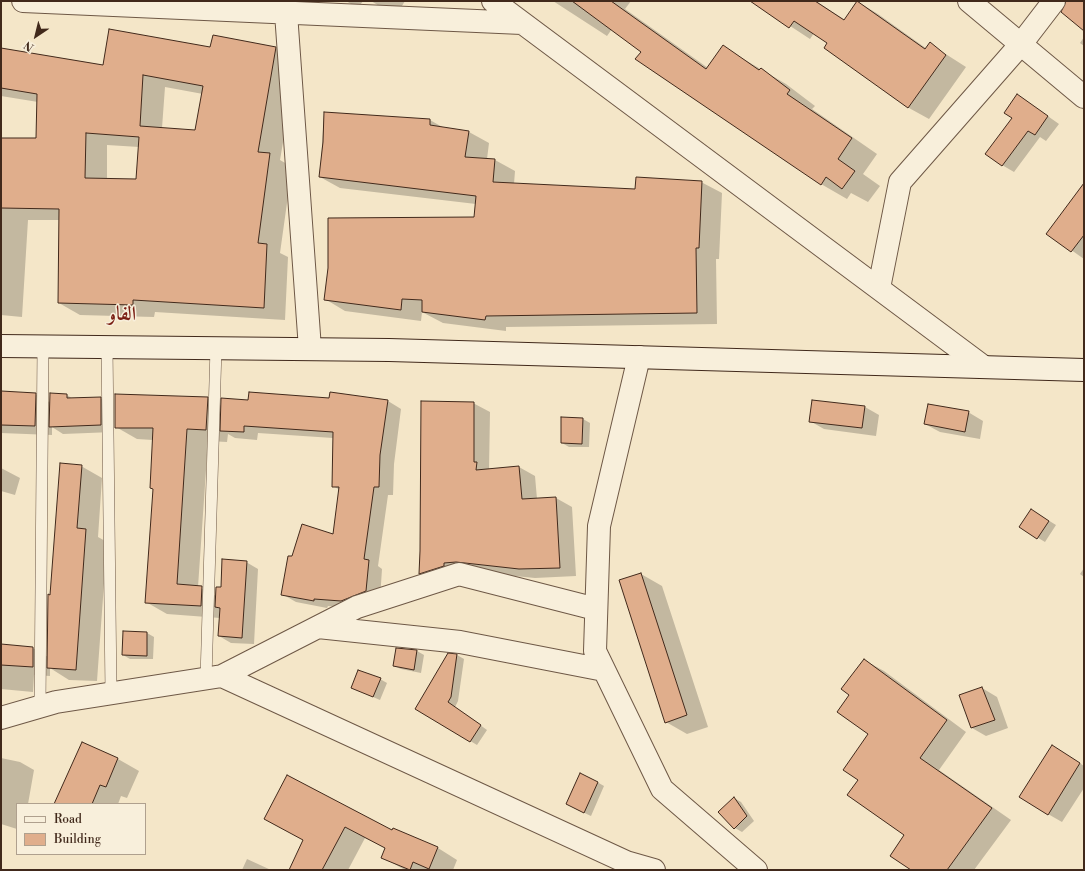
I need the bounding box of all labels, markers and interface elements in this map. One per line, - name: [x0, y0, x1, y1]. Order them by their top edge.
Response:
- north arrow: [16, 16, 56, 56]
- text: N: [22, 38, 37, 54]
- district label: الفاو: [108, 303, 136, 327]
- legend: [16, 803, 146, 855]
- text: Road: [54, 812, 82, 827]
- text: Building: [54, 832, 101, 847]

